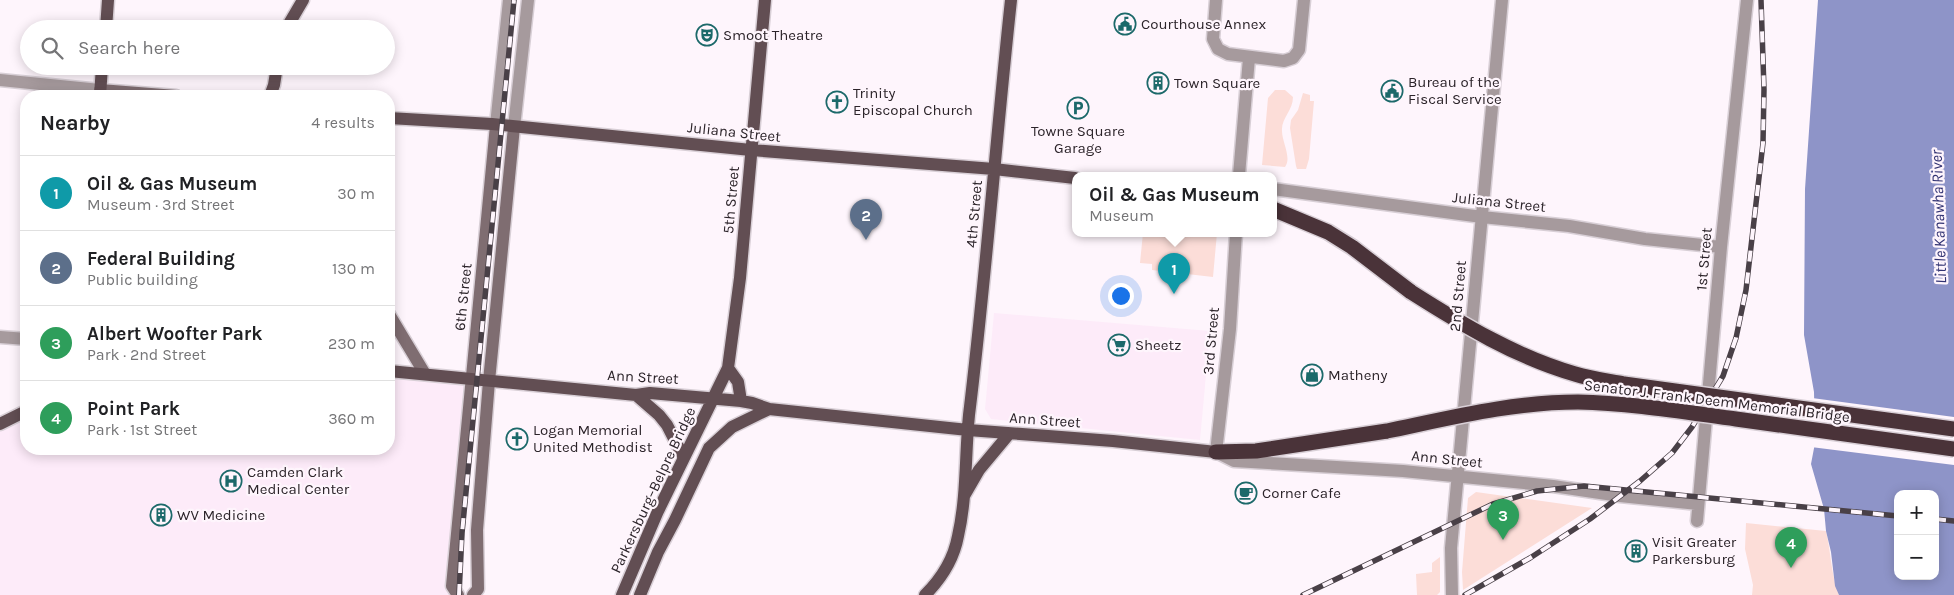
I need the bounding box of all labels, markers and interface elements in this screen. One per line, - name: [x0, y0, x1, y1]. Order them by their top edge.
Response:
- public building icon: Courthouse Annex: [1113, 12, 1137, 36]
- place label: Courthouse Annex: [1141, 15, 1266, 33]
- search box: [20, 20, 395, 75]
- theatre icon: Smoot Theatre: [695, 23, 719, 47]
- place label: Smoot Theatre: [723, 26, 823, 44]
- icon: search: [38, 34, 66, 62]
- text: Search here: [78, 37, 180, 59]
- building icon: Town Square: [1146, 71, 1170, 95]
- place label: Bureau of the Fiscal Service: [1408, 73, 1502, 108]
- place label: Town Square: [1174, 74, 1260, 92]
- public building icon: Bureau of the Fiscal Service: [1380, 79, 1404, 103]
- place label: Trinity Episcopal Church: [853, 84, 973, 119]
- church icon: Trinity Episcopal Church: [825, 90, 849, 114]
- parking icon: Towne Square Garage: [1066, 96, 1090, 120]
- text: Nearby: [40, 111, 110, 135]
- text: 4 results: [311, 113, 375, 132]
- street label: Juliana Street: [686, 118, 782, 146]
- place label: Towne Square Garage: [1031, 122, 1125, 157]
- water label: Little Kanawha River: [1927, 149, 1950, 284]
- street label: 5th Street: [719, 165, 743, 235]
- popup: [1072, 172, 1277, 237]
- text: Oil & Gas Museum: [87, 173, 257, 195]
- street label: 4th Street: [962, 179, 986, 249]
- text: 1: [53, 184, 59, 203]
- text: 30 m: [337, 184, 375, 203]
- text: Oil & Gas Museum: [1089, 184, 1260, 206]
- street label: Juliana Street: [1451, 188, 1547, 216]
- text: Museum · 3rd Street: [87, 195, 234, 214]
- pin: 2: [850, 199, 882, 240]
- text: Museum: [1089, 206, 1154, 225]
- street label: 1st Street: [1692, 226, 1716, 291]
- text: Federal Building: [87, 248, 235, 270]
- pin: 1: [1158, 253, 1190, 294]
- text: 2: [51, 259, 61, 278]
- text: 130 m: [332, 259, 375, 278]
- street label: 2nd Street: [1446, 259, 1470, 332]
- street label: 6th Street: [450, 262, 476, 332]
- text: Public building: [87, 270, 198, 289]
- your location: [1108, 283, 1134, 309]
- street label: 3rd Street: [1199, 306, 1223, 376]
- text: Albert Woofter Park: [87, 323, 263, 345]
- supermarket icon: Sheetz: [1107, 333, 1131, 357]
- text: 3: [51, 334, 61, 353]
- text: 230 m: [328, 334, 375, 353]
- place label: Sheetz: [1135, 336, 1181, 354]
- text: Park · 2nd Street: [87, 345, 206, 364]
- shop icon: Matheny: [1300, 363, 1324, 387]
- street label: Ann Street: [607, 366, 680, 388]
- place label: Matheny: [1328, 366, 1387, 384]
- street label: Senator J. Frank Deem Memorial Bridge: [1583, 376, 1851, 426]
- text: Point Park: [87, 398, 180, 420]
- street label: Parkersburg–Belpre Bridge: [607, 404, 699, 576]
- text: 4: [51, 409, 61, 428]
- text: 360 m: [328, 409, 375, 428]
- street label: Ann Street: [1009, 409, 1082, 431]
- text: Park · 1st Street: [87, 420, 197, 439]
- place label: Logan Memorial United Methodist: [533, 421, 653, 456]
- church icon: Logan Memorial United Methodist: [505, 427, 529, 451]
- street label: Ann Street: [1411, 446, 1484, 472]
- place label: Camden Clark Medical Center: [247, 463, 350, 498]
- hospital icon: Camden Clark Medical Center: [219, 469, 243, 493]
- cafe icon: Corner Cafe: [1234, 481, 1258, 505]
- place label: Corner Cafe: [1262, 484, 1341, 502]
- map controls: [1894, 490, 1939, 580]
- button: +: [1894, 490, 1939, 535]
- pin: 3: [1487, 499, 1519, 540]
- building icon: WV Medicine: [149, 503, 173, 527]
- place label: WV Medicine: [177, 506, 265, 524]
- pin: 4: [1775, 527, 1807, 568]
- place label: Visit Greater Parkersburg: [1652, 533, 1737, 568]
- button: −: [1894, 535, 1939, 580]
- building icon: Visit Greater Parkersburg: [1624, 539, 1648, 563]

